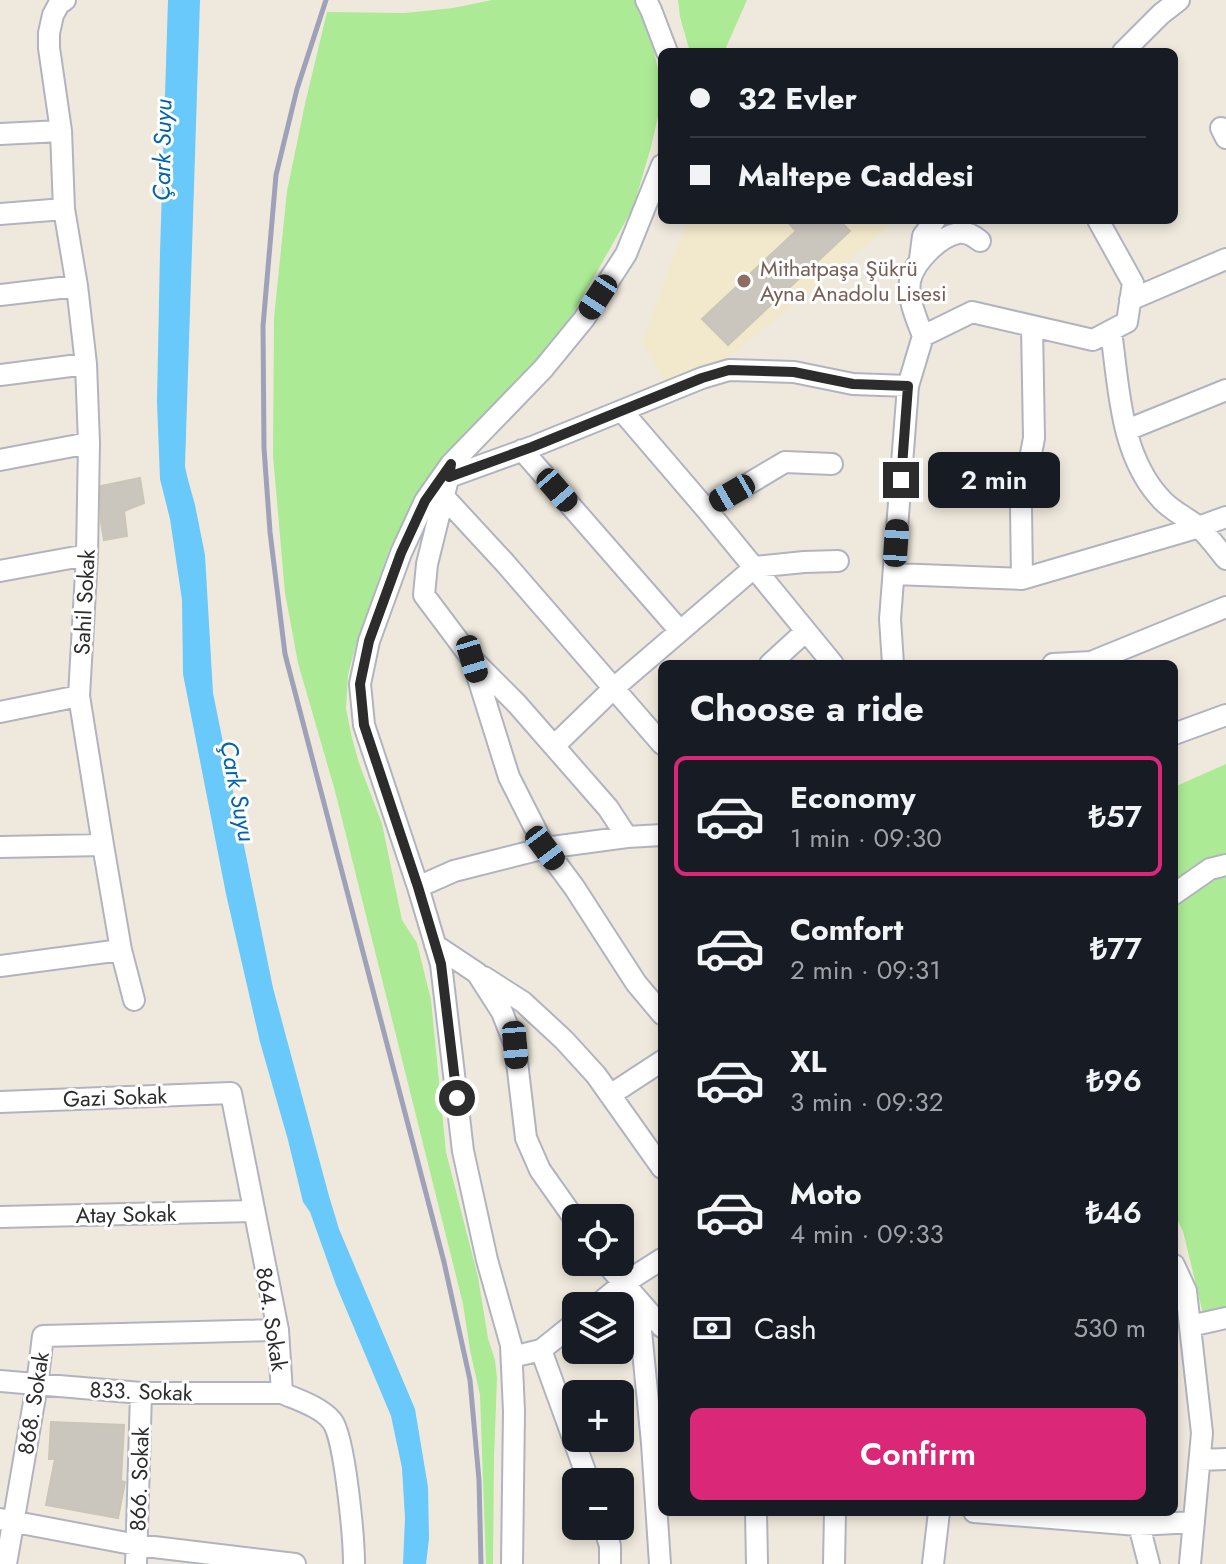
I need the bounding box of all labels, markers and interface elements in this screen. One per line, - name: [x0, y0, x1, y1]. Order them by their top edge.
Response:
- text: 32 Evler: [738, 77, 857, 120]
- water label: Çark Suyu: [144, 99, 180, 201]
- text: Maltepe Caddesi: [738, 154, 974, 197]
- place label: Mithatpaşa Şükrü Ayna Anadolu Lisesi: [760, 252, 947, 309]
- car: [575, 270, 621, 324]
- marker: Mithatpaşa Şükrü Ayna Anadolu Lisesi: [735, 272, 753, 290]
- callout: 2 min: [929, 452, 1061, 508]
- text: 2 min: [961, 461, 1027, 499]
- route end: [883, 462, 919, 498]
- car: [532, 464, 582, 516]
- car: [705, 471, 759, 515]
- car: [882, 518, 910, 568]
- street label: Sahil Sokak: [65, 548, 103, 656]
- car: [454, 633, 490, 685]
- text: Choose a ride: [690, 682, 924, 734]
- water label: Çark Suyu: [211, 738, 265, 844]
- text: Economy: [790, 776, 916, 819]
- icon: car: [694, 780, 766, 852]
- text: ₺57: [1089, 795, 1142, 838]
- text: 1 min · 09:30: [790, 819, 942, 857]
- car: [521, 822, 569, 874]
- text: Comfort: [790, 908, 903, 951]
- icon: car: [694, 912, 766, 984]
- text: ₺77: [1090, 927, 1142, 970]
- text: 2 min · 09:31: [790, 951, 941, 989]
- car: [501, 1020, 529, 1070]
- text: XL: [790, 1040, 826, 1083]
- icon: car: [694, 1044, 766, 1116]
- text: ₺96: [1086, 1059, 1142, 1102]
- street label: Gazi Sokak: [62, 1079, 168, 1115]
- route start: [439, 1080, 475, 1116]
- text: 3 min · 09:32: [790, 1083, 943, 1121]
- text: Moto: [790, 1172, 862, 1215]
- icon: car: [694, 1176, 766, 1248]
- text: ₺46: [1086, 1191, 1142, 1234]
- street label: Atay Sokak: [75, 1197, 177, 1231]
- map controls: [562, 1204, 634, 1540]
- button: locate: [562, 1204, 634, 1276]
- text: 4 min · 09:33: [790, 1215, 944, 1253]
- street label: 864. Sokak: [248, 1265, 296, 1374]
- button: layers: [562, 1292, 634, 1364]
- icon: cash: [690, 1306, 734, 1350]
- text: Cash: [754, 1307, 817, 1350]
- text: 530 m: [1073, 1309, 1146, 1347]
- street label: 868. Sokak: [9, 1349, 57, 1457]
- street label: 833. Sokak: [89, 1373, 193, 1409]
- button: +: [562, 1380, 634, 1452]
- button: Confirm: [690, 1408, 1146, 1500]
- street label: 866. Sokak: [121, 1426, 157, 1532]
- button: −: [562, 1468, 634, 1540]

